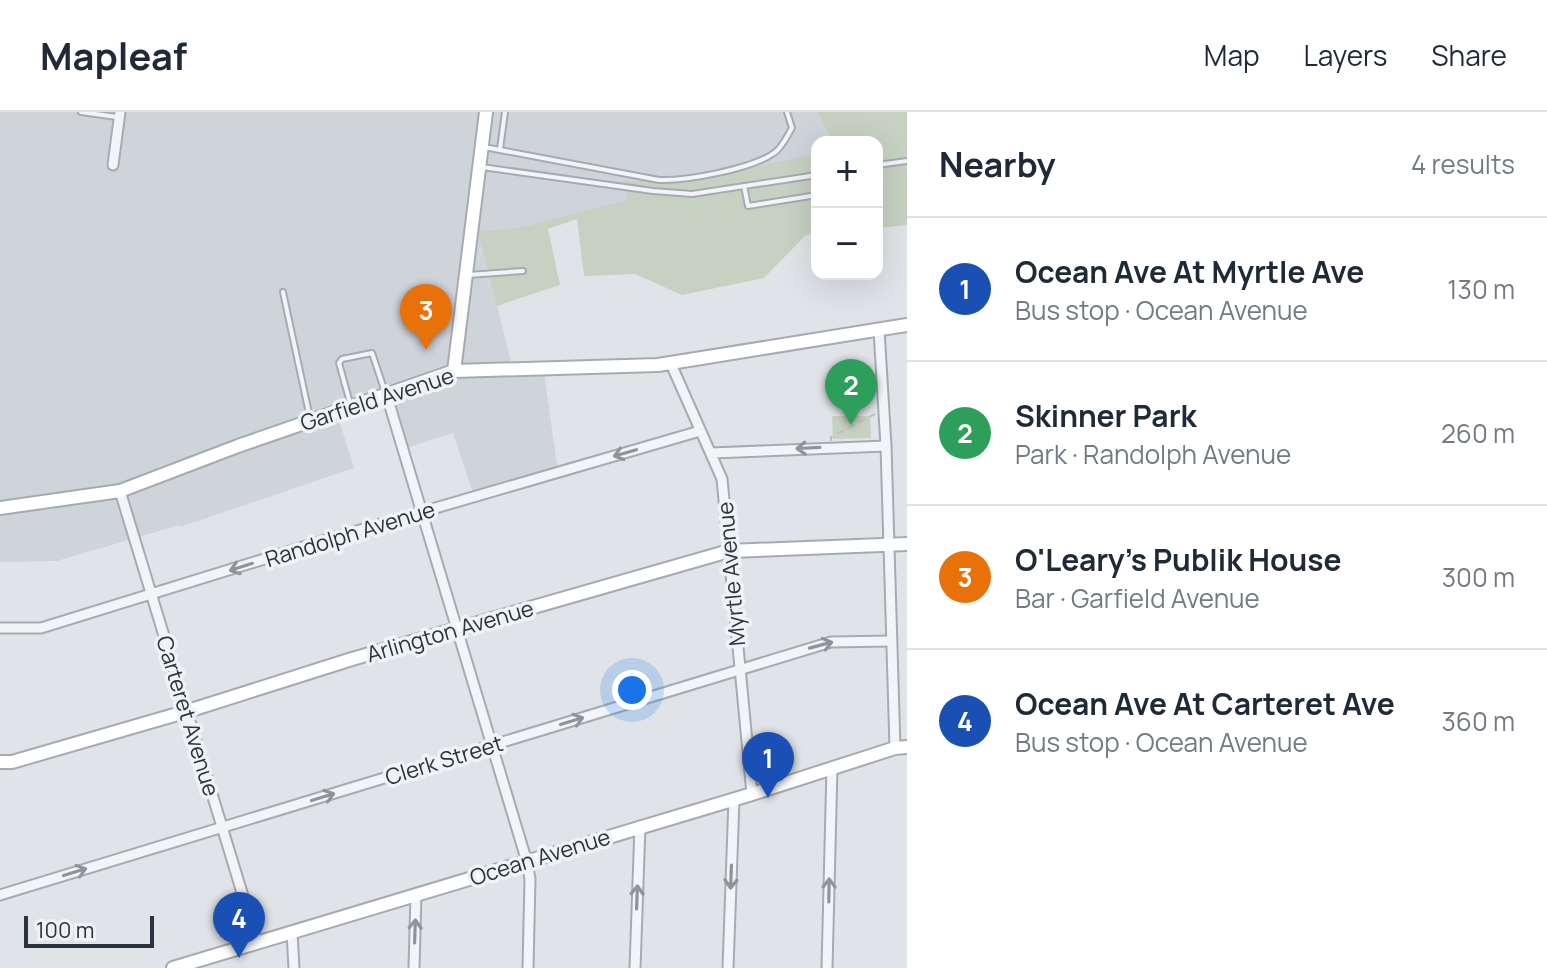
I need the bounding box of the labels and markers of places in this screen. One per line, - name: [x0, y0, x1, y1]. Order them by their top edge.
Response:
- pin: 3: [400, 284, 452, 350]
- pin: 2: [825, 359, 877, 425]
- pin: 1: [742, 732, 794, 798]
- pin: 4: [213, 892, 265, 958]

